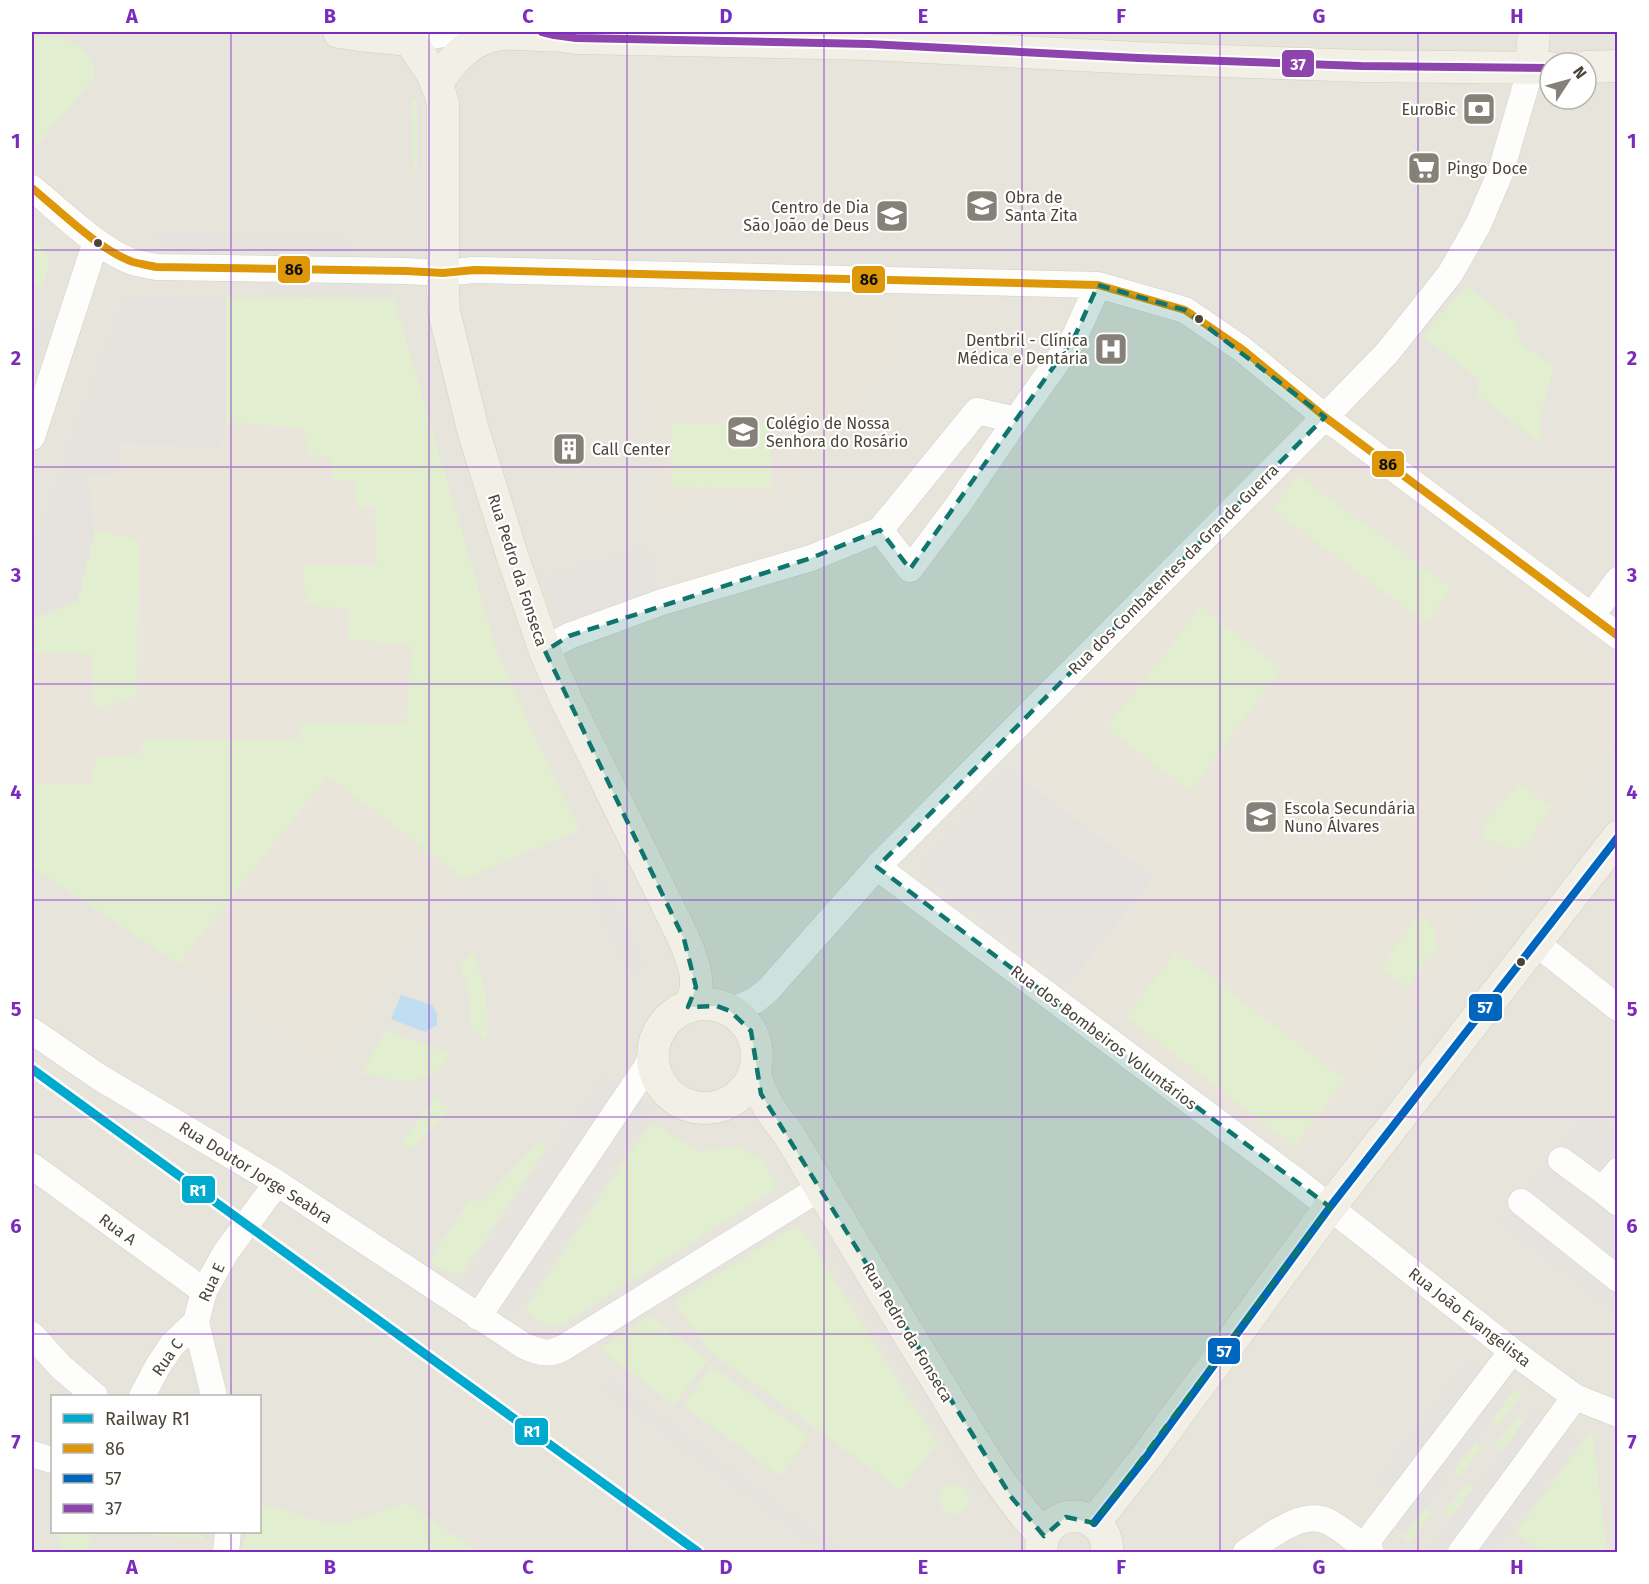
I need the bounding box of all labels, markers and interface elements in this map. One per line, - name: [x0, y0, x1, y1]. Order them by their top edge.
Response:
- text: A: [125, 4, 139, 28]
- text: B: [324, 4, 336, 28]
- text: C: [522, 4, 534, 28]
- text: D: [719, 4, 733, 28]
- text: E: [918, 4, 928, 28]
- text: F: [1116, 4, 1126, 28]
- text: G: [1313, 4, 1325, 28]
- text: H: [1510, 4, 1524, 28]
- line badge: 37: [1281, 49, 1315, 78]
- north arrow: [1538, 51, 1598, 111]
- text: 37: [1289, 55, 1306, 74]
- text: N: [1569, 63, 1591, 82]
- bank icon: EuroBic: [1461, 91, 1497, 127]
- place label: EuroBic: [1401, 100, 1456, 119]
- text: 1: [11, 129, 21, 153]
- text: 1: [1627, 129, 1637, 153]
- supermarket icon: Pingo Doce: [1406, 150, 1442, 186]
- place label: Pingo Doce: [1447, 159, 1528, 178]
- school or university icon: Obra de Santa Zita: [964, 188, 1000, 224]
- place label: Obra de Santa Zita: [1005, 188, 1078, 225]
- place label: Centro de Dia São João de Deus: [743, 198, 869, 235]
- school or university icon: Centro de Dia São João de Deus: [874, 198, 910, 234]
- unlabelled marker: [92, 237, 104, 249]
- line badge: 86: [277, 255, 311, 284]
- text: 86: [285, 260, 303, 279]
- line badge: 86: [851, 265, 886, 294]
- text: 86: [860, 270, 878, 289]
- unlabelled marker: [1193, 313, 1205, 325]
- place label: Dentbril - Clínica Médica e Dentária: [957, 331, 1088, 368]
- hospital icon: Dentbril - Clínica Médica e Dentária: [1093, 331, 1129, 367]
- text: 2: [11, 346, 21, 370]
- text: 2: [1627, 346, 1637, 370]
- school or university icon: Colégio de Nossa Senhora do Rosário: [725, 414, 761, 450]
- place label: Colégio de Nossa Senhora do Rosário: [766, 414, 908, 451]
- building icon: Call Center: [551, 431, 587, 467]
- place label: Call Center: [592, 440, 671, 459]
- line badge: 86: [1371, 450, 1405, 478]
- text: 86: [1379, 455, 1397, 474]
- street label: Rua dos Combatentes da Grande Guerra: [1064, 460, 1282, 678]
- street label: Rua Pedro da Fonseca: [484, 491, 551, 649]
- text: 3: [10, 563, 21, 587]
- text: 3: [1626, 563, 1637, 587]
- text: 4: [10, 780, 22, 804]
- text: 4: [1626, 780, 1638, 804]
- school or university icon: Escola Secundária Nuno Álvares: [1243, 799, 1279, 835]
- place label: Escola Secundária Nuno Álvares: [1284, 799, 1415, 836]
- unlabelled marker: [1515, 956, 1527, 968]
- street label: Rua dos Bombeiros Voluntários: [1007, 961, 1200, 1114]
- line badge: 57: [1468, 993, 1503, 1022]
- text: 5: [11, 997, 22, 1021]
- text: 5: [1627, 997, 1638, 1021]
- text: 57: [1477, 998, 1493, 1017]
- street label: Rua Doutor Jorge Seabra: [176, 1117, 336, 1227]
- line badge: R1: [181, 1175, 216, 1204]
- text: R1: [189, 1181, 207, 1200]
- street label: Rua A: [95, 1210, 141, 1250]
- text: 6: [10, 1214, 22, 1238]
- text: 6: [1626, 1214, 1638, 1238]
- street label: Rua Pedro da Fonseca: [858, 1259, 957, 1405]
- street label: Rua E: [194, 1260, 229, 1305]
- street label: Rua João Evangelista: [1405, 1264, 1535, 1371]
- street label: Rua C: [148, 1335, 187, 1379]
- line badge: 57: [1207, 1337, 1241, 1365]
- text: 57: [1216, 1342, 1232, 1361]
- legend: [51, 1395, 261, 1533]
- text: Railway R1: [105, 1408, 190, 1430]
- line badge: R1: [514, 1417, 549, 1446]
- text: R1: [523, 1422, 541, 1441]
- text: 7: [11, 1430, 21, 1454]
- text: 7: [1627, 1430, 1637, 1454]
- text: 86: [105, 1438, 125, 1460]
- text: 57: [105, 1468, 122, 1490]
- text: 37: [105, 1498, 122, 1520]
- text: A: [125, 1555, 139, 1579]
- text: B: [324, 1555, 336, 1579]
- text: C: [522, 1555, 534, 1579]
- text: D: [719, 1555, 733, 1579]
- text: E: [918, 1555, 928, 1579]
- text: F: [1116, 1555, 1126, 1579]
- text: G: [1313, 1555, 1325, 1579]
- text: H: [1510, 1555, 1524, 1579]

